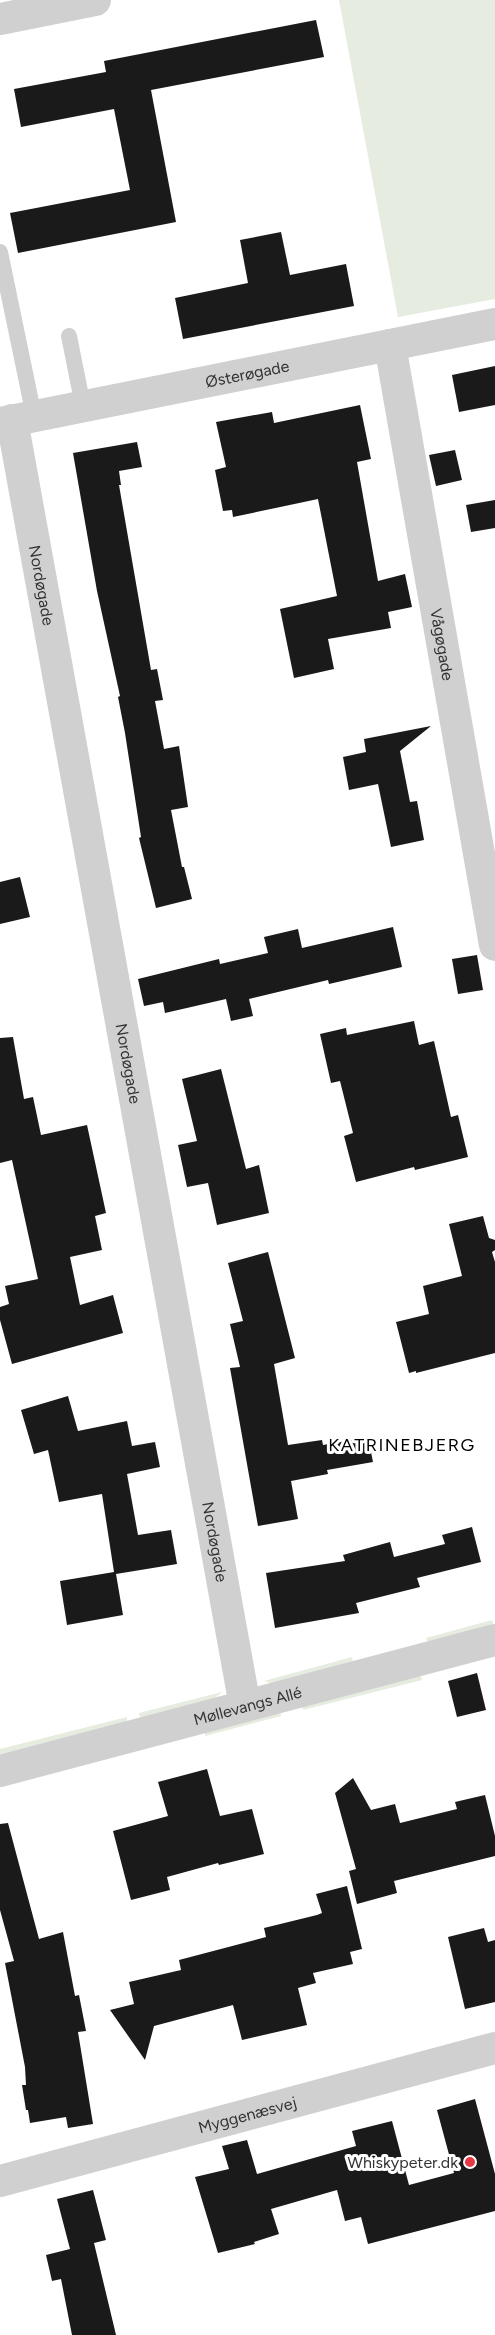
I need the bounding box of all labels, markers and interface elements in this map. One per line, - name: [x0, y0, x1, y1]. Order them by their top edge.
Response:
- street label: Østerøgade: [203, 356, 291, 391]
- street label: Nordøgade: [25, 544, 59, 627]
- street label: Vågøgade: [427, 607, 458, 682]
- street label: Nordøgade: [112, 1022, 145, 1106]
- district label: KATRINEBJERG: [328, 1434, 476, 1456]
- street label: Nordøgade: [199, 1500, 232, 1584]
- street label: Møllevangs Allé: [191, 1682, 304, 1729]
- street label: Myggenæsvej: [196, 2092, 298, 2137]
- place label: Whiskypeter.dk: [348, 2153, 458, 2172]
- marker: Whiskypeter.dk: [463, 2155, 477, 2169]

